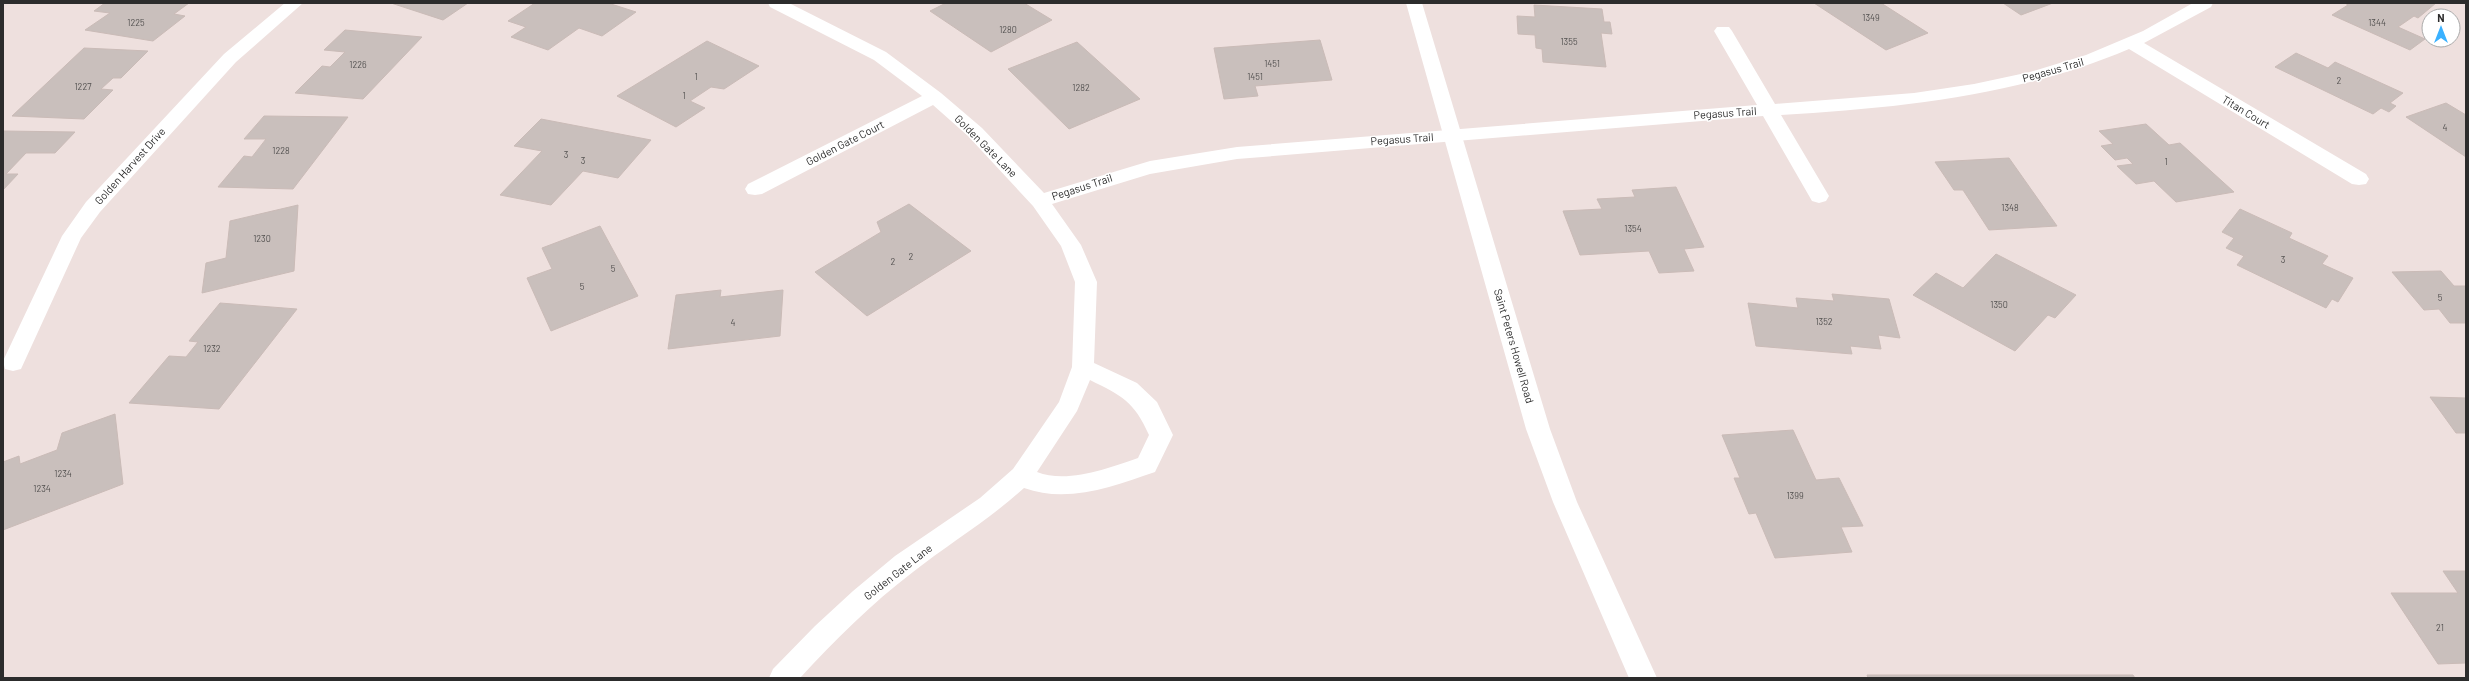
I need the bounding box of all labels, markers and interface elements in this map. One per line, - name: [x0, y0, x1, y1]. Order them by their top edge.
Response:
- north arrow: [2421, 8, 2461, 48]
- text: N: [2437, 11, 2445, 24]
- house number: 1349: [1862, 12, 1880, 23]
- house number: 1225: [127, 17, 145, 28]
- house number: 1344: [2368, 17, 2386, 28]
- house number: 1280: [999, 24, 1017, 35]
- house number: 1355: [1560, 36, 1578, 47]
- street label: Pegasus Trail: [2021, 55, 2085, 84]
- house number: 1451: [1264, 58, 1280, 69]
- house number: 1226: [349, 59, 367, 70]
- house number: 1: [694, 71, 698, 82]
- house number: 1451: [1247, 71, 1263, 82]
- house number: 2: [2337, 75, 2342, 86]
- house number: 1227: [74, 81, 92, 92]
- house number: 1282: [1072, 82, 1090, 93]
- house number: 1: [682, 90, 686, 101]
- street label: Titan Court: [2220, 92, 2272, 131]
- street label: Pegasus Trail: [1693, 104, 1757, 121]
- street label: Golden Gate Lane: [952, 112, 1020, 180]
- street label: Golden Gate Court: [803, 117, 886, 168]
- house number: 4: [2443, 122, 2448, 133]
- street label: Golden Harvest Drive: [92, 124, 168, 207]
- street label: Pegasus Trail: [1370, 130, 1434, 147]
- house number: 1228: [272, 145, 290, 156]
- house number: 3: [564, 149, 569, 160]
- house number: 3: [581, 155, 586, 166]
- house number: 1: [2164, 156, 2168, 167]
- street label: Pegasus Trail: [1050, 171, 1114, 202]
- house number: 1348: [2001, 202, 2019, 213]
- house number: 1354: [1624, 223, 1642, 234]
- house number: 1230: [253, 233, 271, 244]
- house number: 2: [909, 251, 914, 262]
- house number: 3: [2281, 254, 2286, 265]
- house number: 2: [891, 256, 896, 267]
- house number: 5: [611, 263, 616, 274]
- house number: 5: [580, 281, 585, 292]
- street label: Saint Peters Howell Road: [1492, 287, 1537, 405]
- house number: 5: [2438, 292, 2443, 303]
- house number: 1350: [1990, 299, 2008, 310]
- house number: 1352: [1815, 316, 1833, 327]
- house number: 4: [731, 317, 736, 328]
- house number: 1232: [203, 343, 221, 354]
- house number: 1234: [54, 468, 72, 479]
- house number: 1234: [33, 483, 51, 494]
- house number: 1399: [1786, 490, 1804, 501]
- street label: Golden Gate Lane: [861, 541, 934, 602]
- house number: 21: [2436, 622, 2444, 633]

